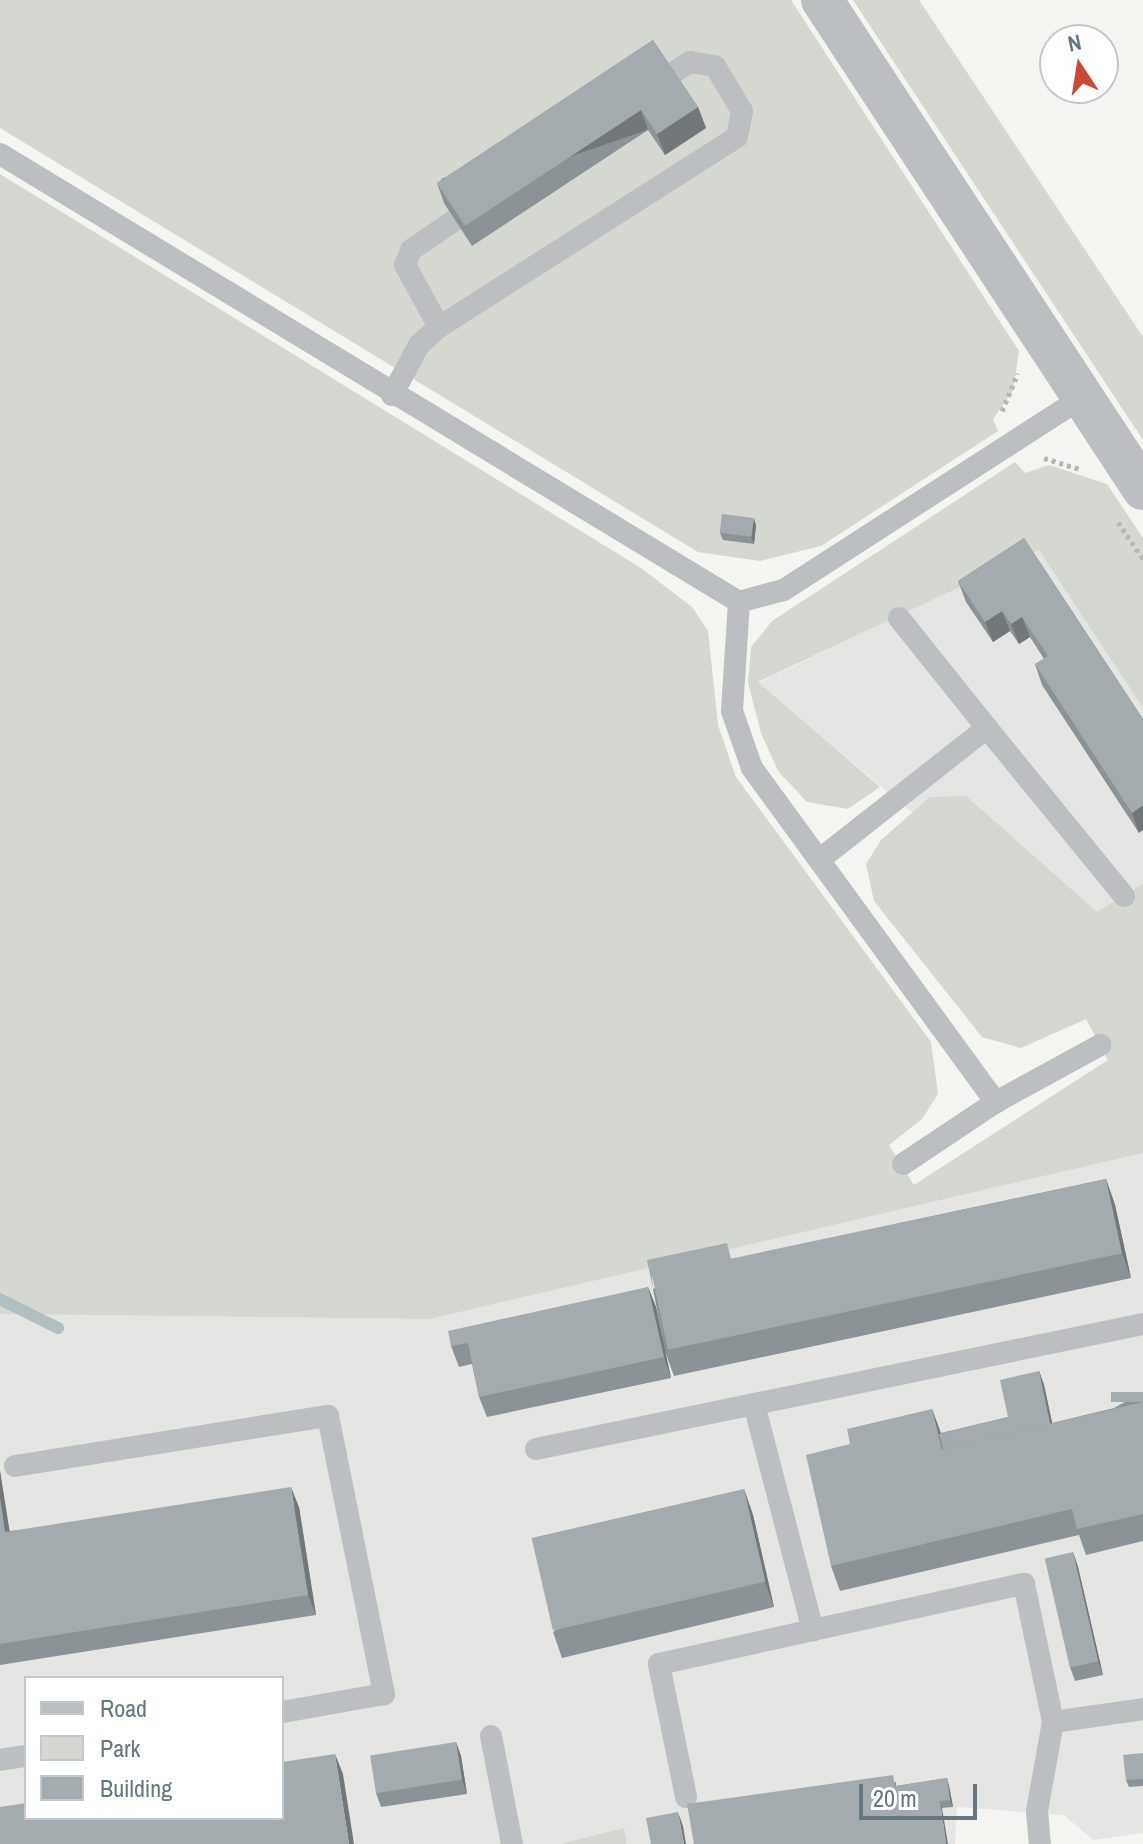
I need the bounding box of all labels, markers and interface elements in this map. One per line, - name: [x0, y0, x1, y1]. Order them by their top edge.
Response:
- north arrow: [1039, 24, 1119, 104]
- text: N: [1065, 26, 1084, 59]
- legend: [24, 1676, 284, 1820]
- text: Road: [100, 1692, 147, 1724]
- text: Park: [100, 1732, 140, 1764]
- scale bar: [863, 1768, 981, 1818]
- text: Building: [100, 1772, 172, 1804]
- text: 20 m: [873, 1782, 917, 1814]

